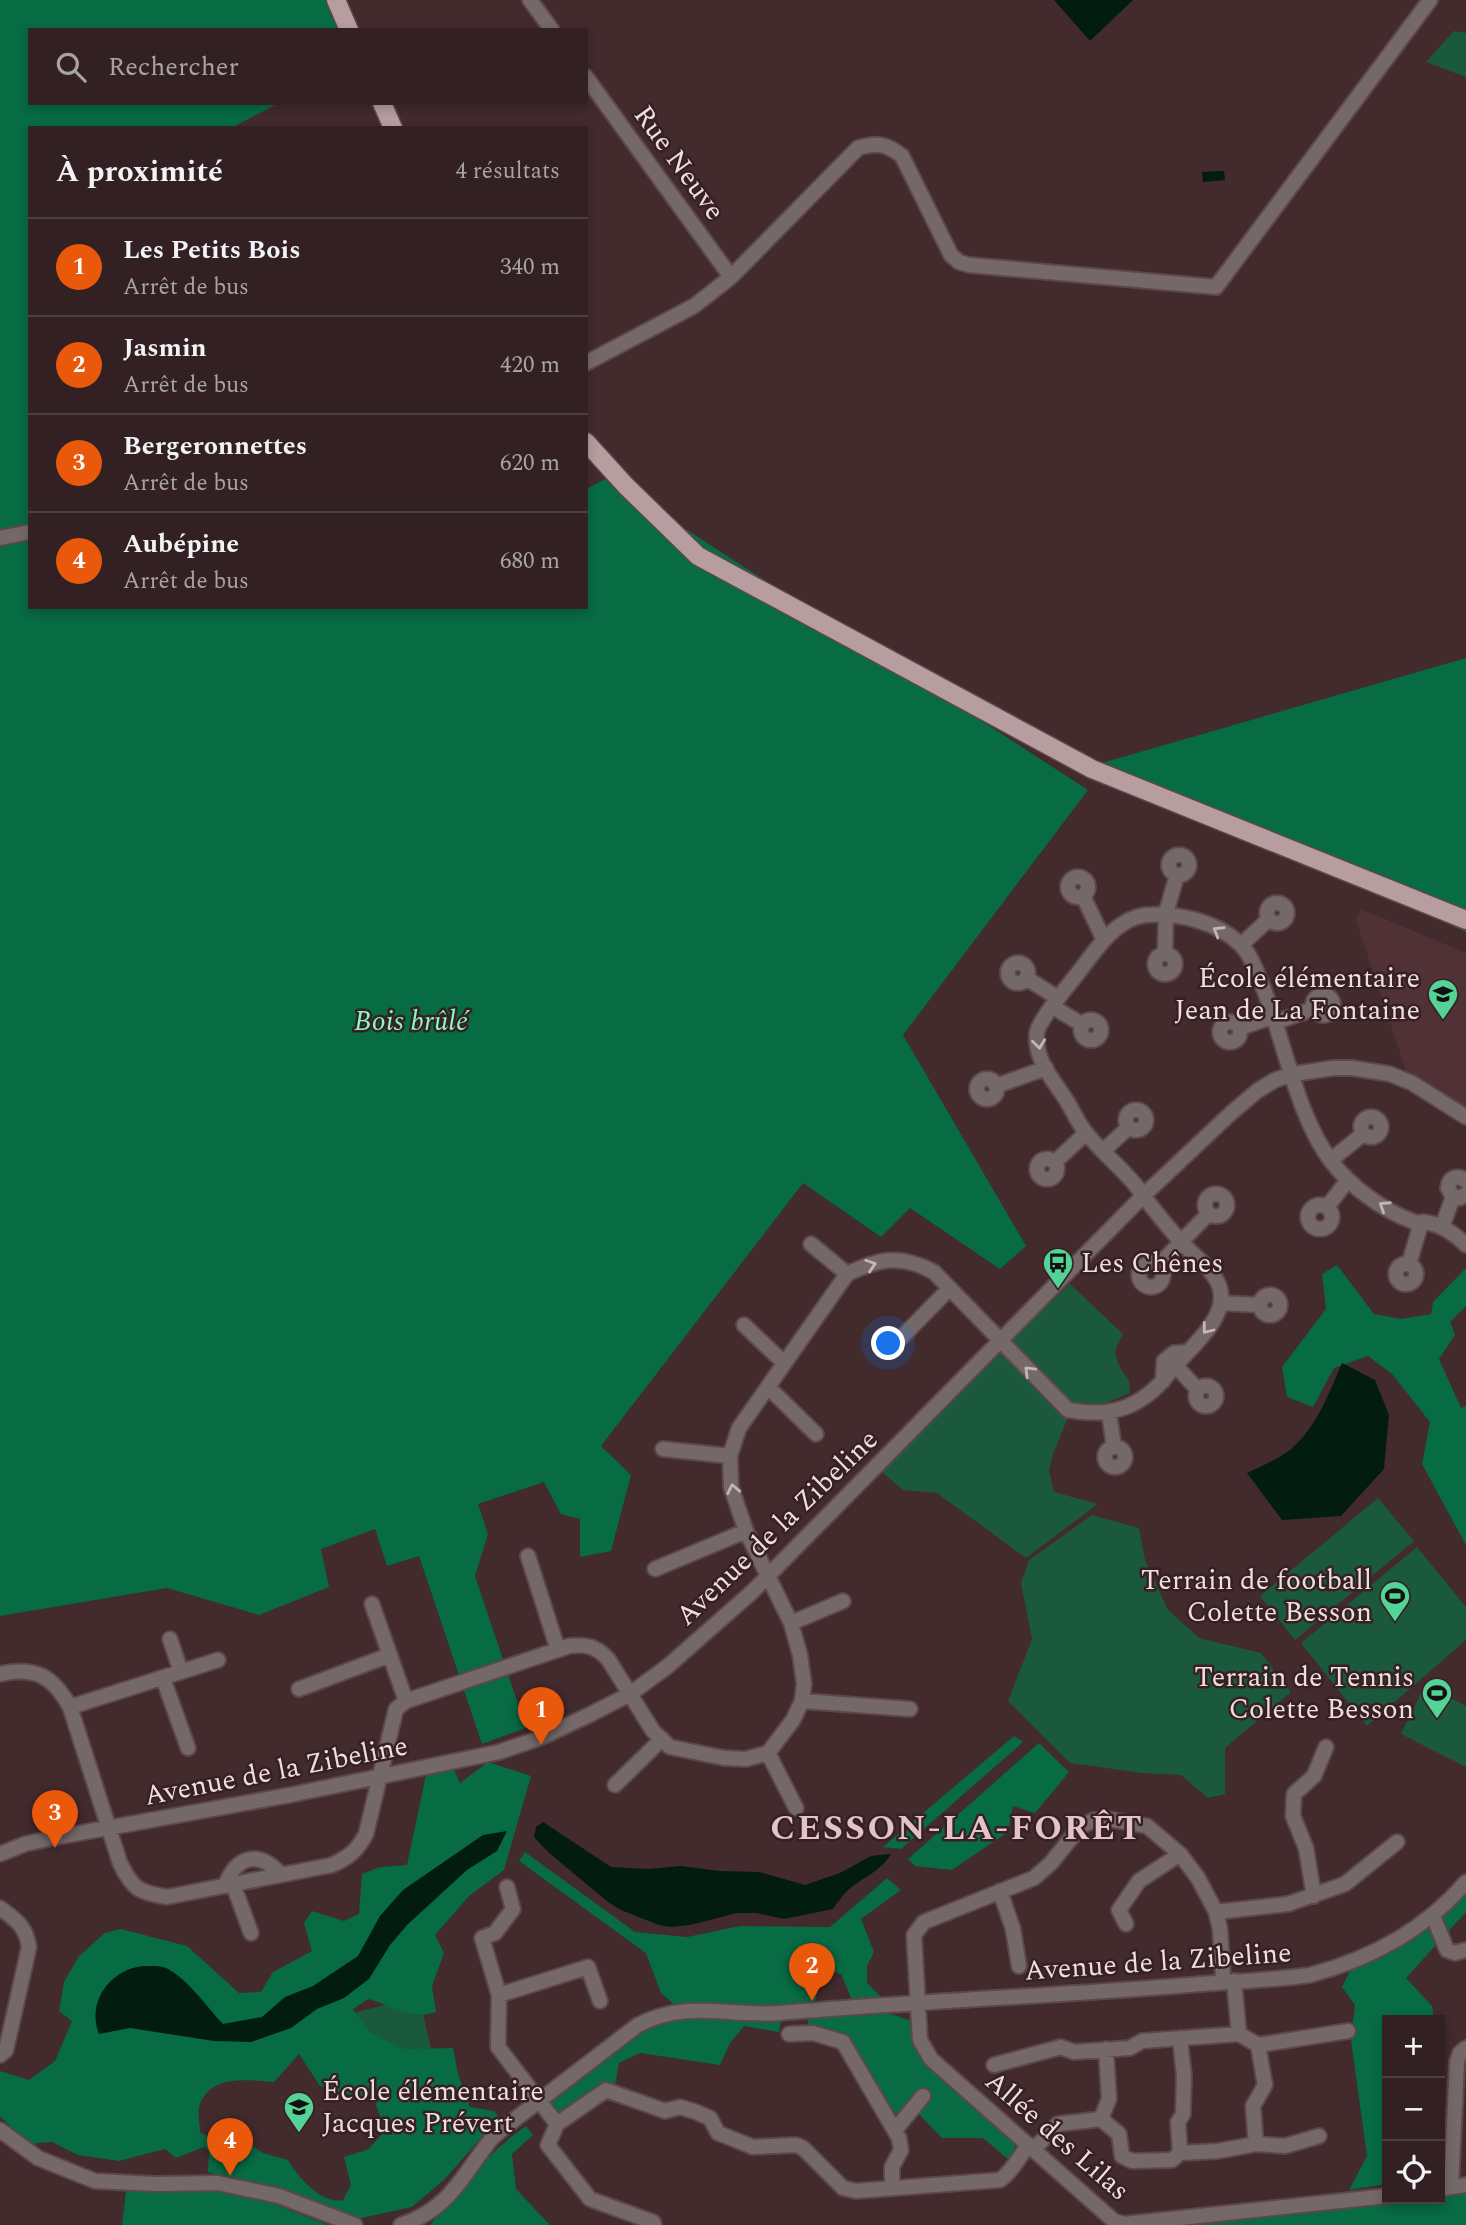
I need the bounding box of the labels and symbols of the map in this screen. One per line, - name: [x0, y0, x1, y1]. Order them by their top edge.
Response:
- street label: Rue Neuve: [622, 96, 736, 230]
- one-way arrow: [1213, 926, 1226, 939]
- place label: École élémentaire Jean de La Fontaine: [1174, 957, 1420, 1032]
- school or university icon: École élémentaire Jean de La Fontaine: [1426, 977, 1460, 1021]
- park label: Bois brûlé: [354, 1000, 471, 1043]
- one-way arrow: [1031, 1038, 1046, 1050]
- one-way arrow: [1379, 1201, 1392, 1214]
- place label: Les Chênes: [1081, 1242, 1223, 1285]
- bus stop icon: Les Chênes: [1041, 1246, 1075, 1290]
- one-way arrow: [864, 1258, 876, 1273]
- one-way arrow: [1202, 1322, 1215, 1334]
- your location: [871, 1326, 905, 1360]
- one-way arrow: [1025, 1367, 1038, 1380]
- street label: Avenue de la Zibeline: [666, 1420, 888, 1636]
- one-way arrow: [727, 1483, 742, 1495]
- place label: Terrain de football Colette Besson: [1141, 1559, 1372, 1634]
- sports icon: Terrain de football Colette Besson: [1378, 1579, 1412, 1623]
- place label: Terrain de Tennis Colette Besson: [1194, 1656, 1414, 1731]
- sports icon: Terrain de Tennis Colette Besson: [1420, 1676, 1454, 1720]
- pin: 1: [518, 1687, 564, 1745]
- street label: Avenue de la Zibeline: [141, 1724, 411, 1818]
- pin: 3: [32, 1790, 78, 1848]
- district label: CESSON-LA-FORÊT: [770, 1802, 1144, 1855]
- street label: Avenue de la Zibeline: [1023, 1931, 1293, 1993]
- pin: 2: [789, 1943, 835, 2001]
- street label: Allée des Lilas: [975, 2061, 1139, 2211]
- place label: École élémentaire Jacques Prévert: [322, 2070, 544, 2145]
- school or university icon: École élémentaire Jacques Prévert: [282, 2090, 316, 2134]
- pin: 4: [207, 2118, 253, 2176]

